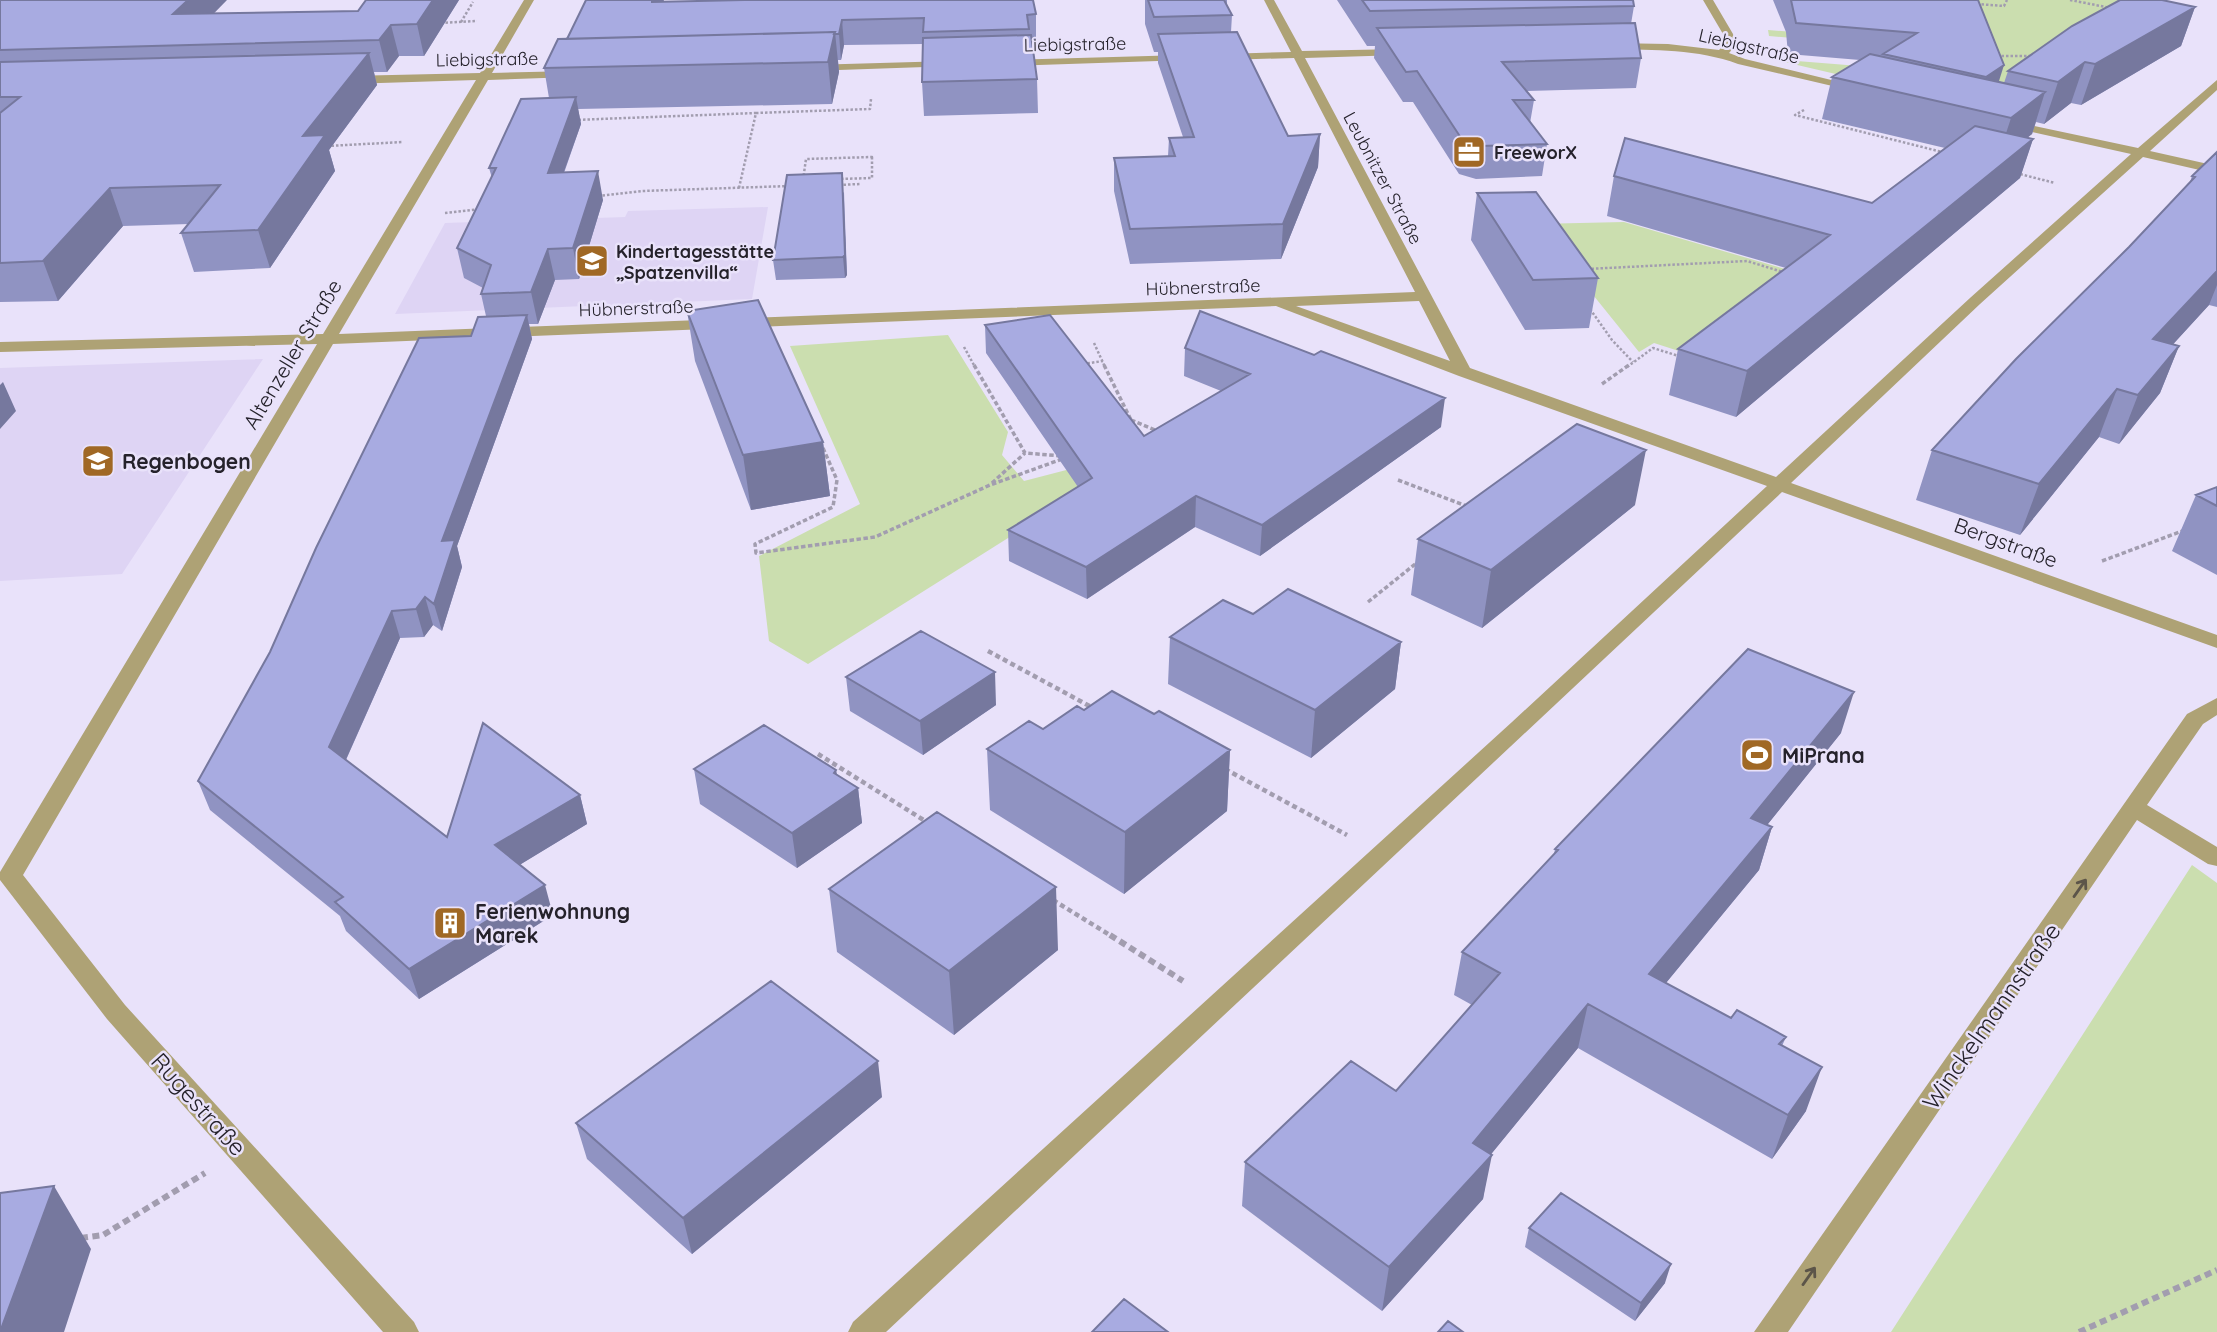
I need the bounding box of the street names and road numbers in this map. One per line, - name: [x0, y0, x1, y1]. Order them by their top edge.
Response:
- street label: Liebigstraße: [1696, 23, 1802, 69]
- street label: Liebigstraße: [1023, 32, 1127, 56]
- street label: Liebigstraße: [435, 47, 539, 71]
- street label: Leubnitzer Straße: [1338, 108, 1428, 248]
- street label: Altenzeller Straße: [237, 274, 347, 434]
- street label: Hübnerstraße: [1145, 274, 1261, 300]
- street label: Hübnerstraße: [578, 295, 694, 321]
- street label: Bergstraße: [1951, 511, 2061, 573]
- street label: Winckelmannstraße: [1915, 917, 2067, 1115]
- street label: Rugestraße: [145, 1046, 253, 1162]

